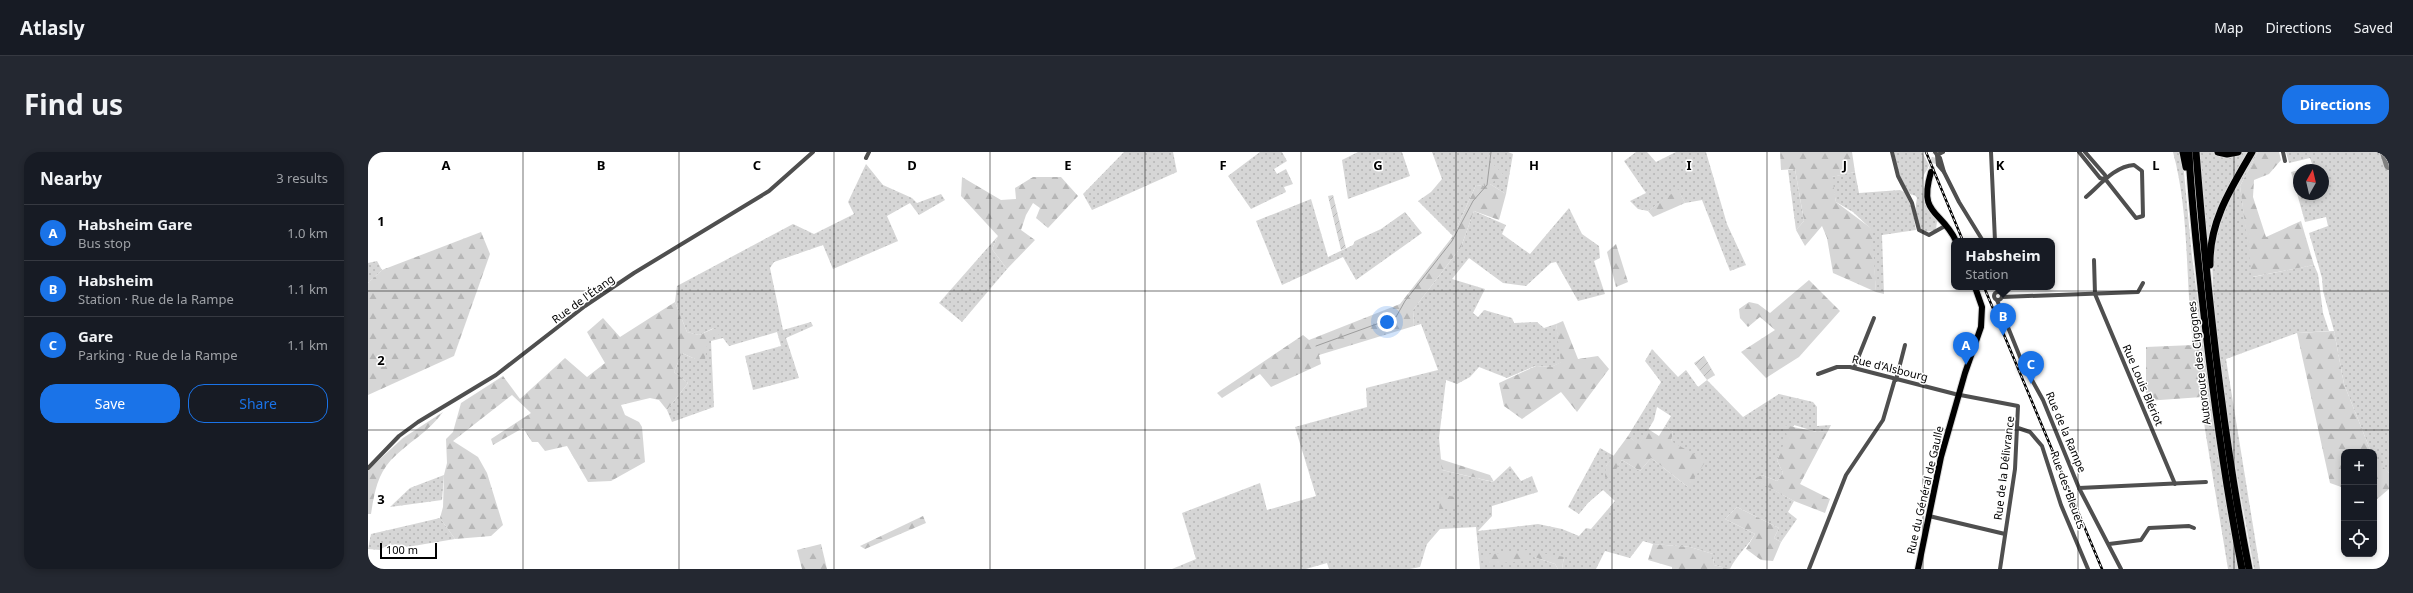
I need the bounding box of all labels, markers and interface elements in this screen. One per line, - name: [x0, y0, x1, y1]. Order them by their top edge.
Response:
- text: Atlasly: [20, 15, 85, 41]
- text: Map: [2214, 18, 2243, 37]
- text: Directions: [2265, 18, 2332, 37]
- text: Saved: [2354, 18, 2393, 37]
- text: Find us: [24, 85, 123, 123]
- button: Directions: [2282, 85, 2389, 124]
- text: A: [442, 156, 451, 174]
- text: B: [597, 156, 605, 174]
- text: C: [753, 156, 761, 174]
- text: D: [907, 156, 917, 174]
- text: E: [1064, 156, 1072, 174]
- text: F: [1219, 156, 1227, 174]
- text: G: [1373, 156, 1383, 174]
- text: H: [1529, 156, 1539, 174]
- text: I: [1686, 156, 1692, 174]
- text: J: [1842, 156, 1847, 174]
- text: K: [1996, 156, 2005, 174]
- text: L: [2152, 156, 2160, 174]
- north arrow: [2293, 164, 2329, 200]
- text: Nearby: [40, 167, 102, 190]
- text: 3 results: [276, 169, 328, 187]
- text: 1: [377, 212, 385, 230]
- text: Habsheim Gare: [78, 214, 192, 234]
- text: A: [49, 224, 58, 242]
- text: 1.0 km: [287, 224, 328, 242]
- text: Bus stop: [78, 234, 131, 252]
- popup: [1951, 238, 2055, 290]
- text: Habsheim: [1965, 245, 2041, 265]
- text: Station: [1965, 265, 2008, 283]
- text: Habsheim: [78, 270, 153, 290]
- street label: Rue de l'Étang: [548, 271, 617, 326]
- text: B: [49, 280, 57, 298]
- text: 1.1 km: [287, 280, 328, 298]
- text: Station · Rue de la Rampe: [78, 290, 234, 308]
- street label: Autoroute des Cigognes: [2183, 300, 2214, 426]
- pin: B: [1990, 303, 2016, 336]
- your location: [1377, 312, 1397, 332]
- text: Gare: [78, 326, 113, 346]
- pin: A: [1953, 332, 1979, 365]
- text: C: [49, 336, 57, 354]
- text: 1.1 km: [287, 336, 328, 354]
- street label: Rue Louis Blériot: [2120, 342, 2167, 428]
- text: Parking · Rue de la Rampe: [78, 346, 238, 364]
- text: 2: [377, 351, 385, 369]
- street label: Rue d'Alsbourg: [1851, 351, 1930, 384]
- pin: C: [2018, 351, 2044, 384]
- button: Save: [40, 384, 180, 423]
- button: Share: [188, 384, 328, 423]
- street label: Rue de la Rampe: [2043, 389, 2090, 475]
- street label: Rue de la Délivrance: [1990, 415, 2017, 521]
- street label: Rue du Général de Gaulle: [1902, 424, 1947, 556]
- street label: Rue des Bleuets: [2047, 449, 2090, 531]
- map controls: [2341, 449, 2377, 557]
- button: +: [2341, 449, 2377, 485]
- button: −: [2341, 485, 2377, 521]
- text: 3: [377, 490, 385, 508]
- button: locate: [2341, 521, 2377, 557]
- scale bar: [380, 541, 437, 560]
- text: 100 m: [386, 542, 418, 557]

